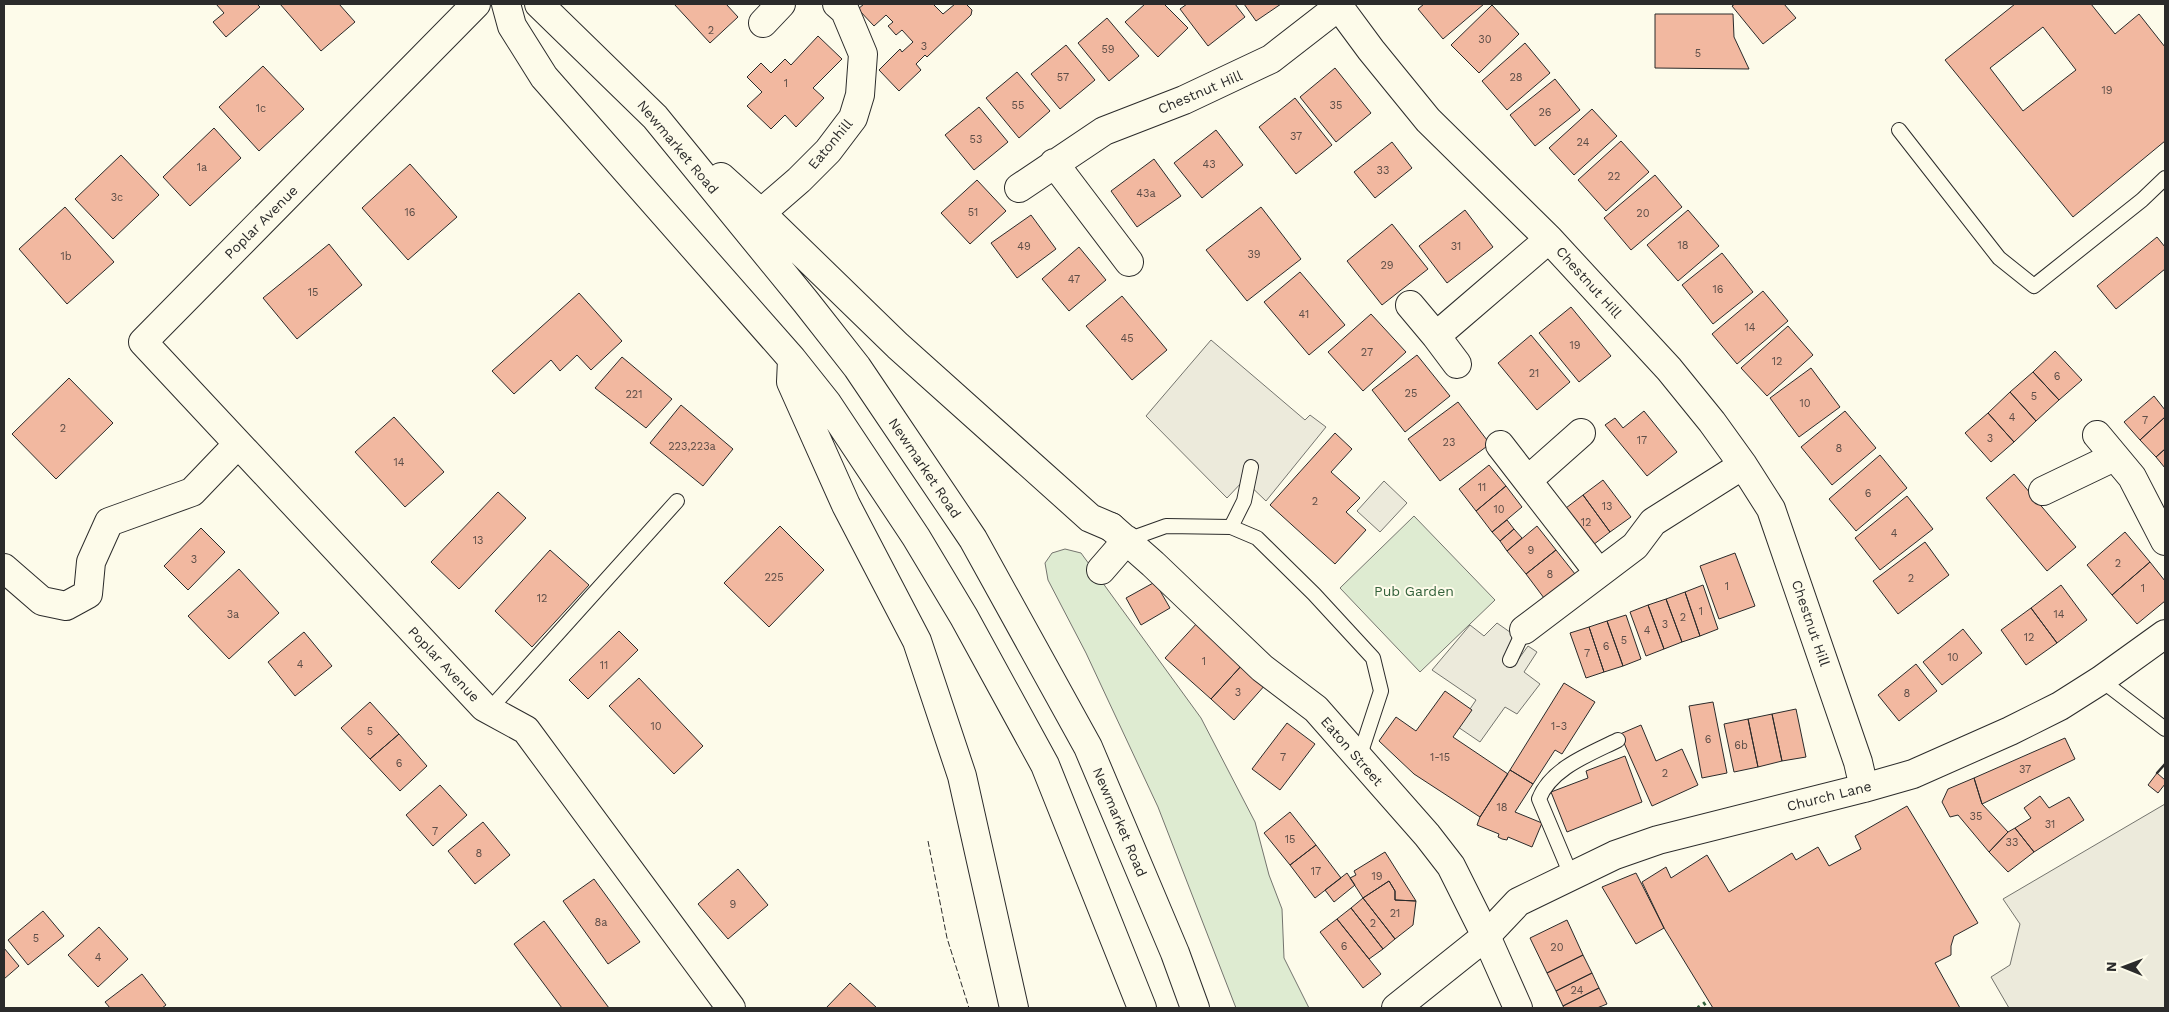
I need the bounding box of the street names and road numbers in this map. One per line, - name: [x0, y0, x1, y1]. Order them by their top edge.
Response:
- street label: Chestnut Hill: [1155, 67, 1245, 117]
- street label: Newmarket Road: [634, 97, 722, 197]
- street label: Eatonhill: [804, 115, 856, 172]
- street label: Poplar Avenue: [221, 182, 301, 262]
- street label: Chestnut Hill: [1553, 243, 1626, 321]
- street label: Newmarket Road: [886, 415, 964, 521]
- street label: Chestnut Hill: [1789, 578, 1833, 669]
- street label: Poplar Avenue: [405, 623, 483, 705]
- street label: Eaton Street: [1318, 713, 1386, 789]
- street label: Newmarket Road: [1090, 765, 1150, 879]
- street label: Church Lane: [1785, 778, 1873, 814]

